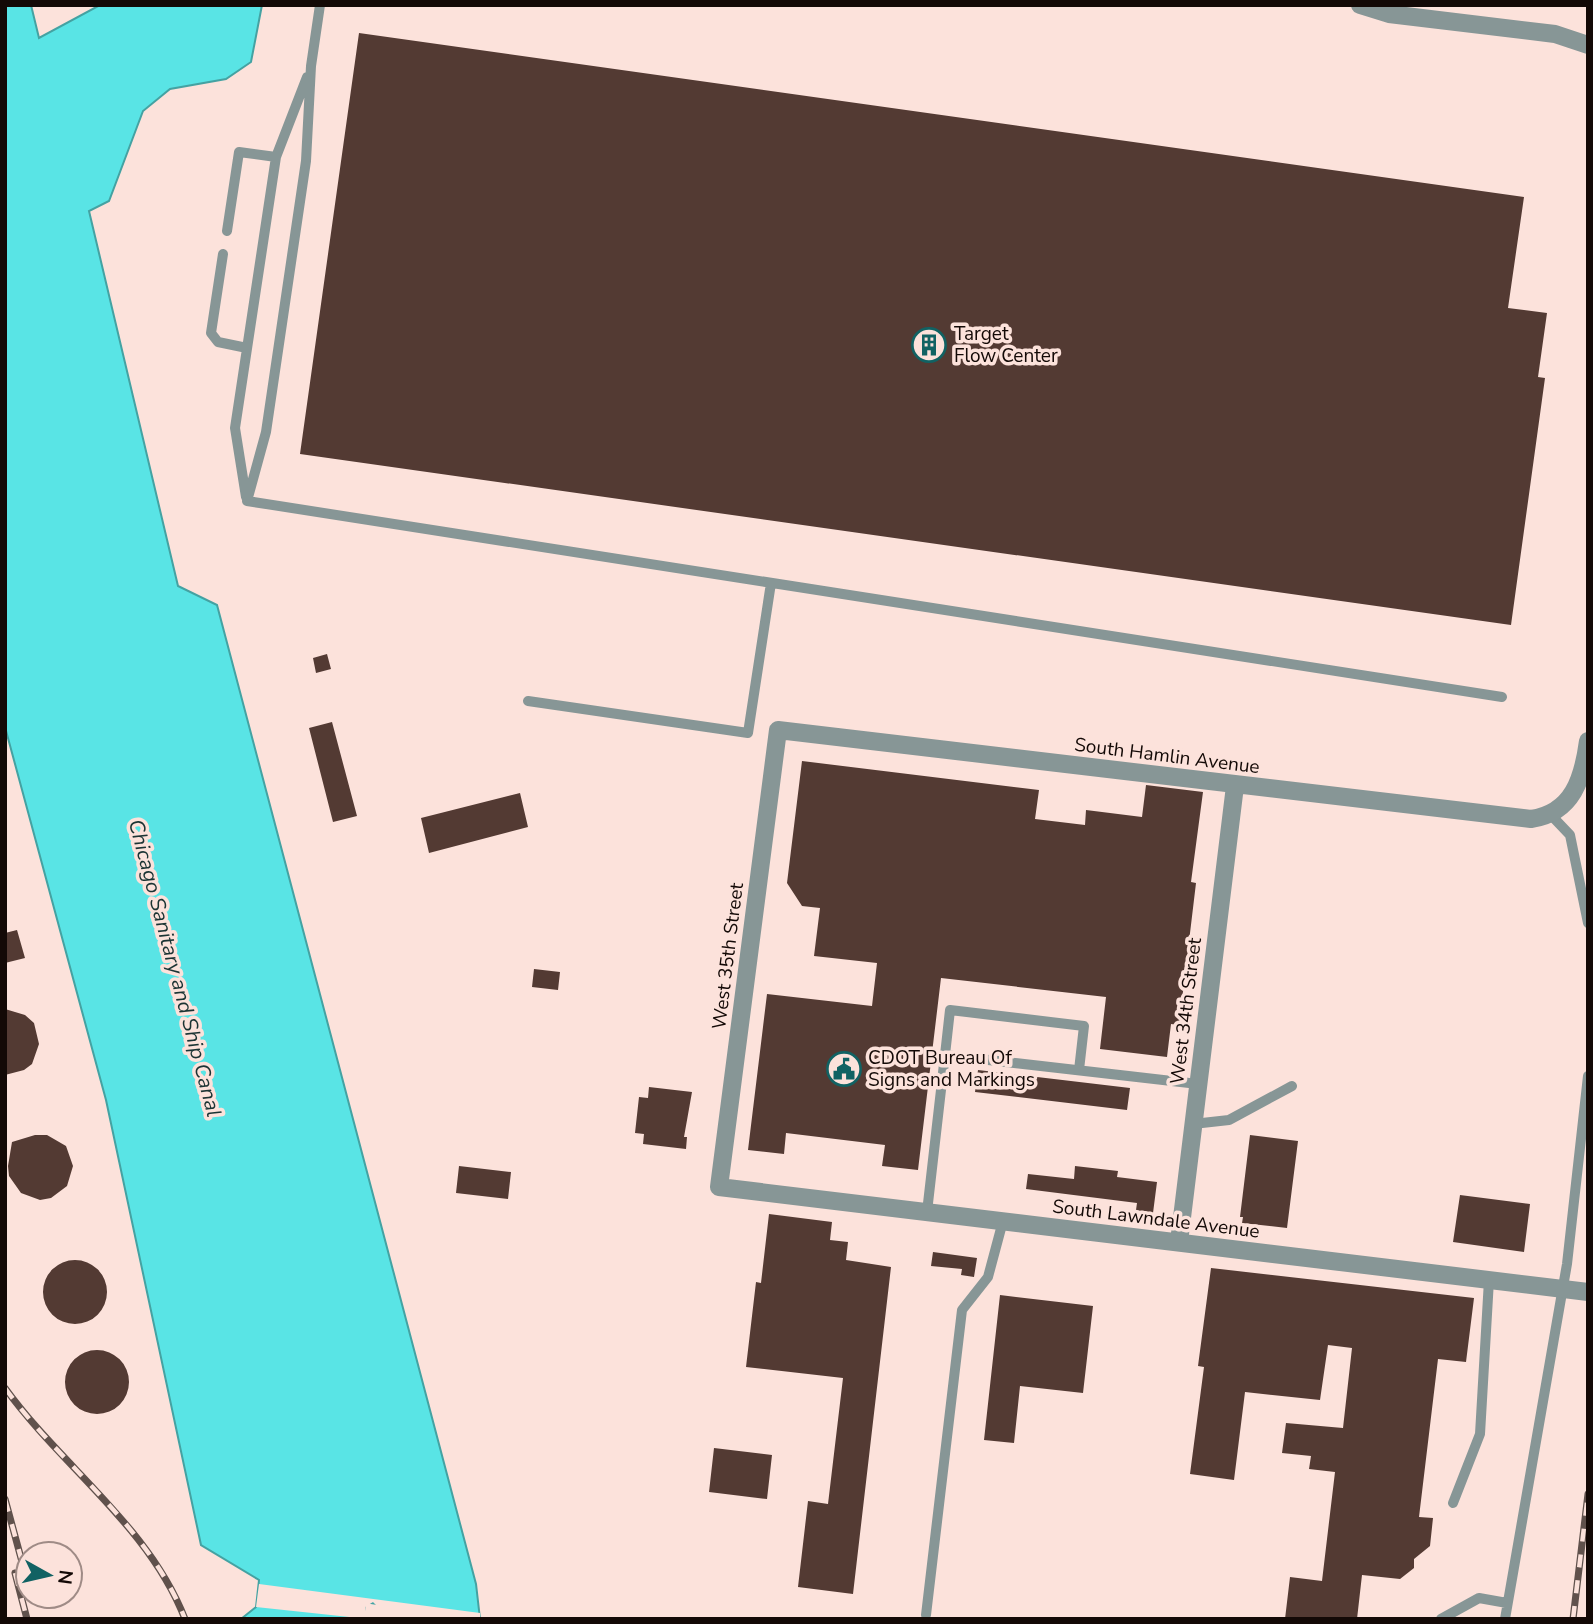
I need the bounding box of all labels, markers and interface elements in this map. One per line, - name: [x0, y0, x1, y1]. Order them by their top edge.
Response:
- place label: Target Flow Center: [954, 321, 1058, 369]
- building icon: Target Flow Center: [910, 326, 948, 364]
- street label: South Hamlin Avenue: [1073, 732, 1261, 780]
- water label: Chicago Sanitary and Ship Canal: [122, 816, 228, 1120]
- street label: West 35th Street: [706, 881, 750, 1031]
- street label: West 34th Street: [1164, 936, 1208, 1086]
- place label: CDOT Bureau Of Signs and Markings: [868, 1045, 1035, 1093]
- public building icon: CDOT Bureau Of Signs and Markings: [825, 1050, 863, 1088]
- street label: South Lawndale Avenue: [1051, 1193, 1261, 1245]
- north arrow: [14, 1540, 84, 1610]
- text: N: [51, 1568, 79, 1586]

